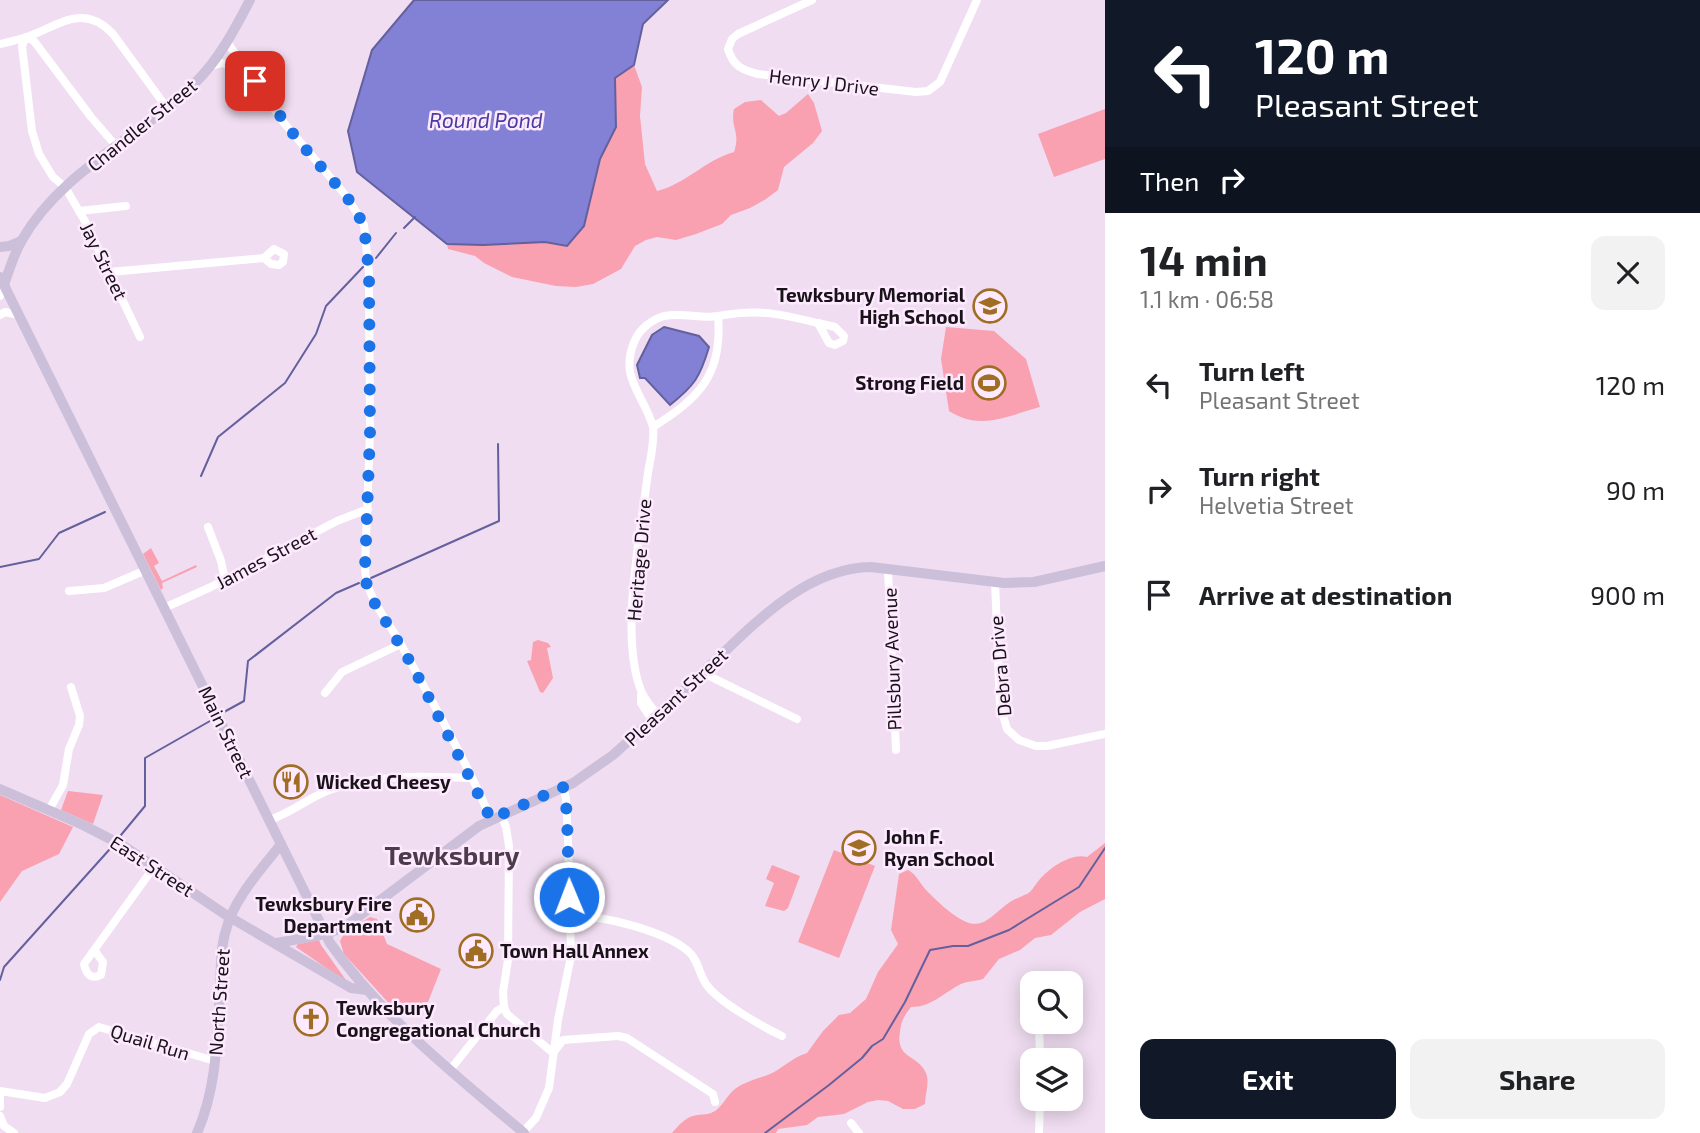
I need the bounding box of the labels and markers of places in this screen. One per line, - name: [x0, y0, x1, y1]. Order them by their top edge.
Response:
- pin: [225, 51, 285, 111]
- place label: Tewksbury Memorial High School: [776, 283, 966, 328]
- school or university icon: Tewksbury Memorial High School: [971, 287, 1009, 325]
- sports icon: Strong Field: [970, 364, 1008, 402]
- place label: Strong Field: [855, 371, 964, 394]
- restaurant icon: Wicked Cheesy: [272, 763, 310, 801]
- place label: Wicked Cheesy: [316, 770, 451, 794]
- place label: John F. Ryan School: [884, 825, 995, 871]
- school or university icon: John F. Ryan School: [840, 829, 878, 867]
- place label: Tewksbury Fire Department: [255, 892, 392, 937]
- public building icon: Tewksbury Fire Department: [398, 896, 436, 934]
- public building icon: Town Hall Annex: [457, 932, 495, 970]
- place label: Town Hall Annex: [500, 939, 649, 962]
- place label: Tewksbury Congregational Church: [336, 996, 541, 1041]
- church icon: Tewksbury Congregational Church: [292, 1000, 330, 1038]

